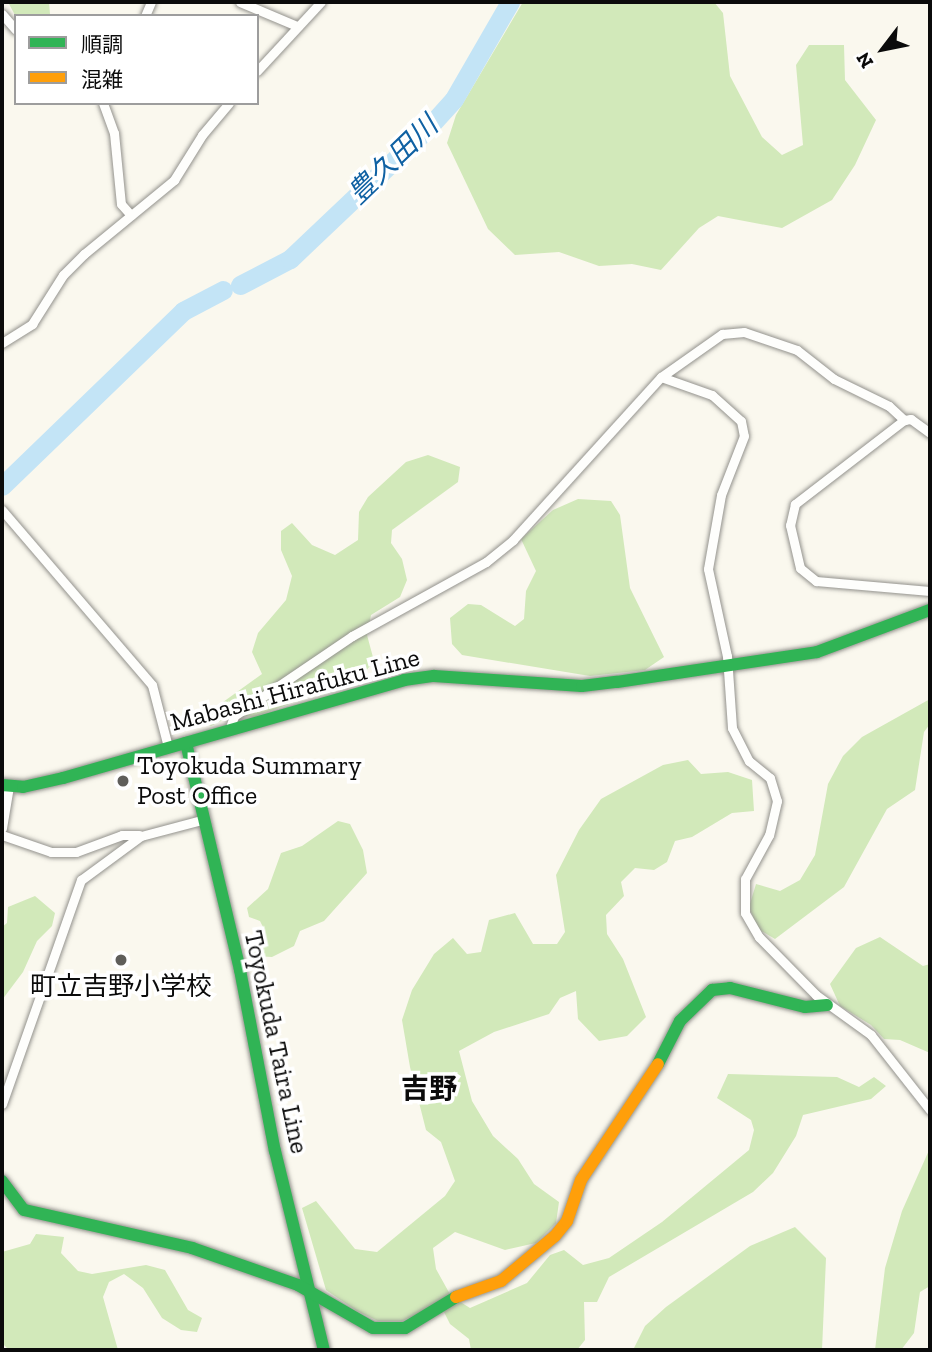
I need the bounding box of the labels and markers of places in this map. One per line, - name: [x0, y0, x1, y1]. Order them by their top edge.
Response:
- place label: Toyokuda Summary Post Office: [137, 750, 362, 812]
- marker: Toyokuda Summary Post Office: [115, 773, 131, 789]
- marker: 町立吉野小学校: [113, 952, 129, 968]
- place label: 町立吉野小学校: [30, 971, 212, 1003]

